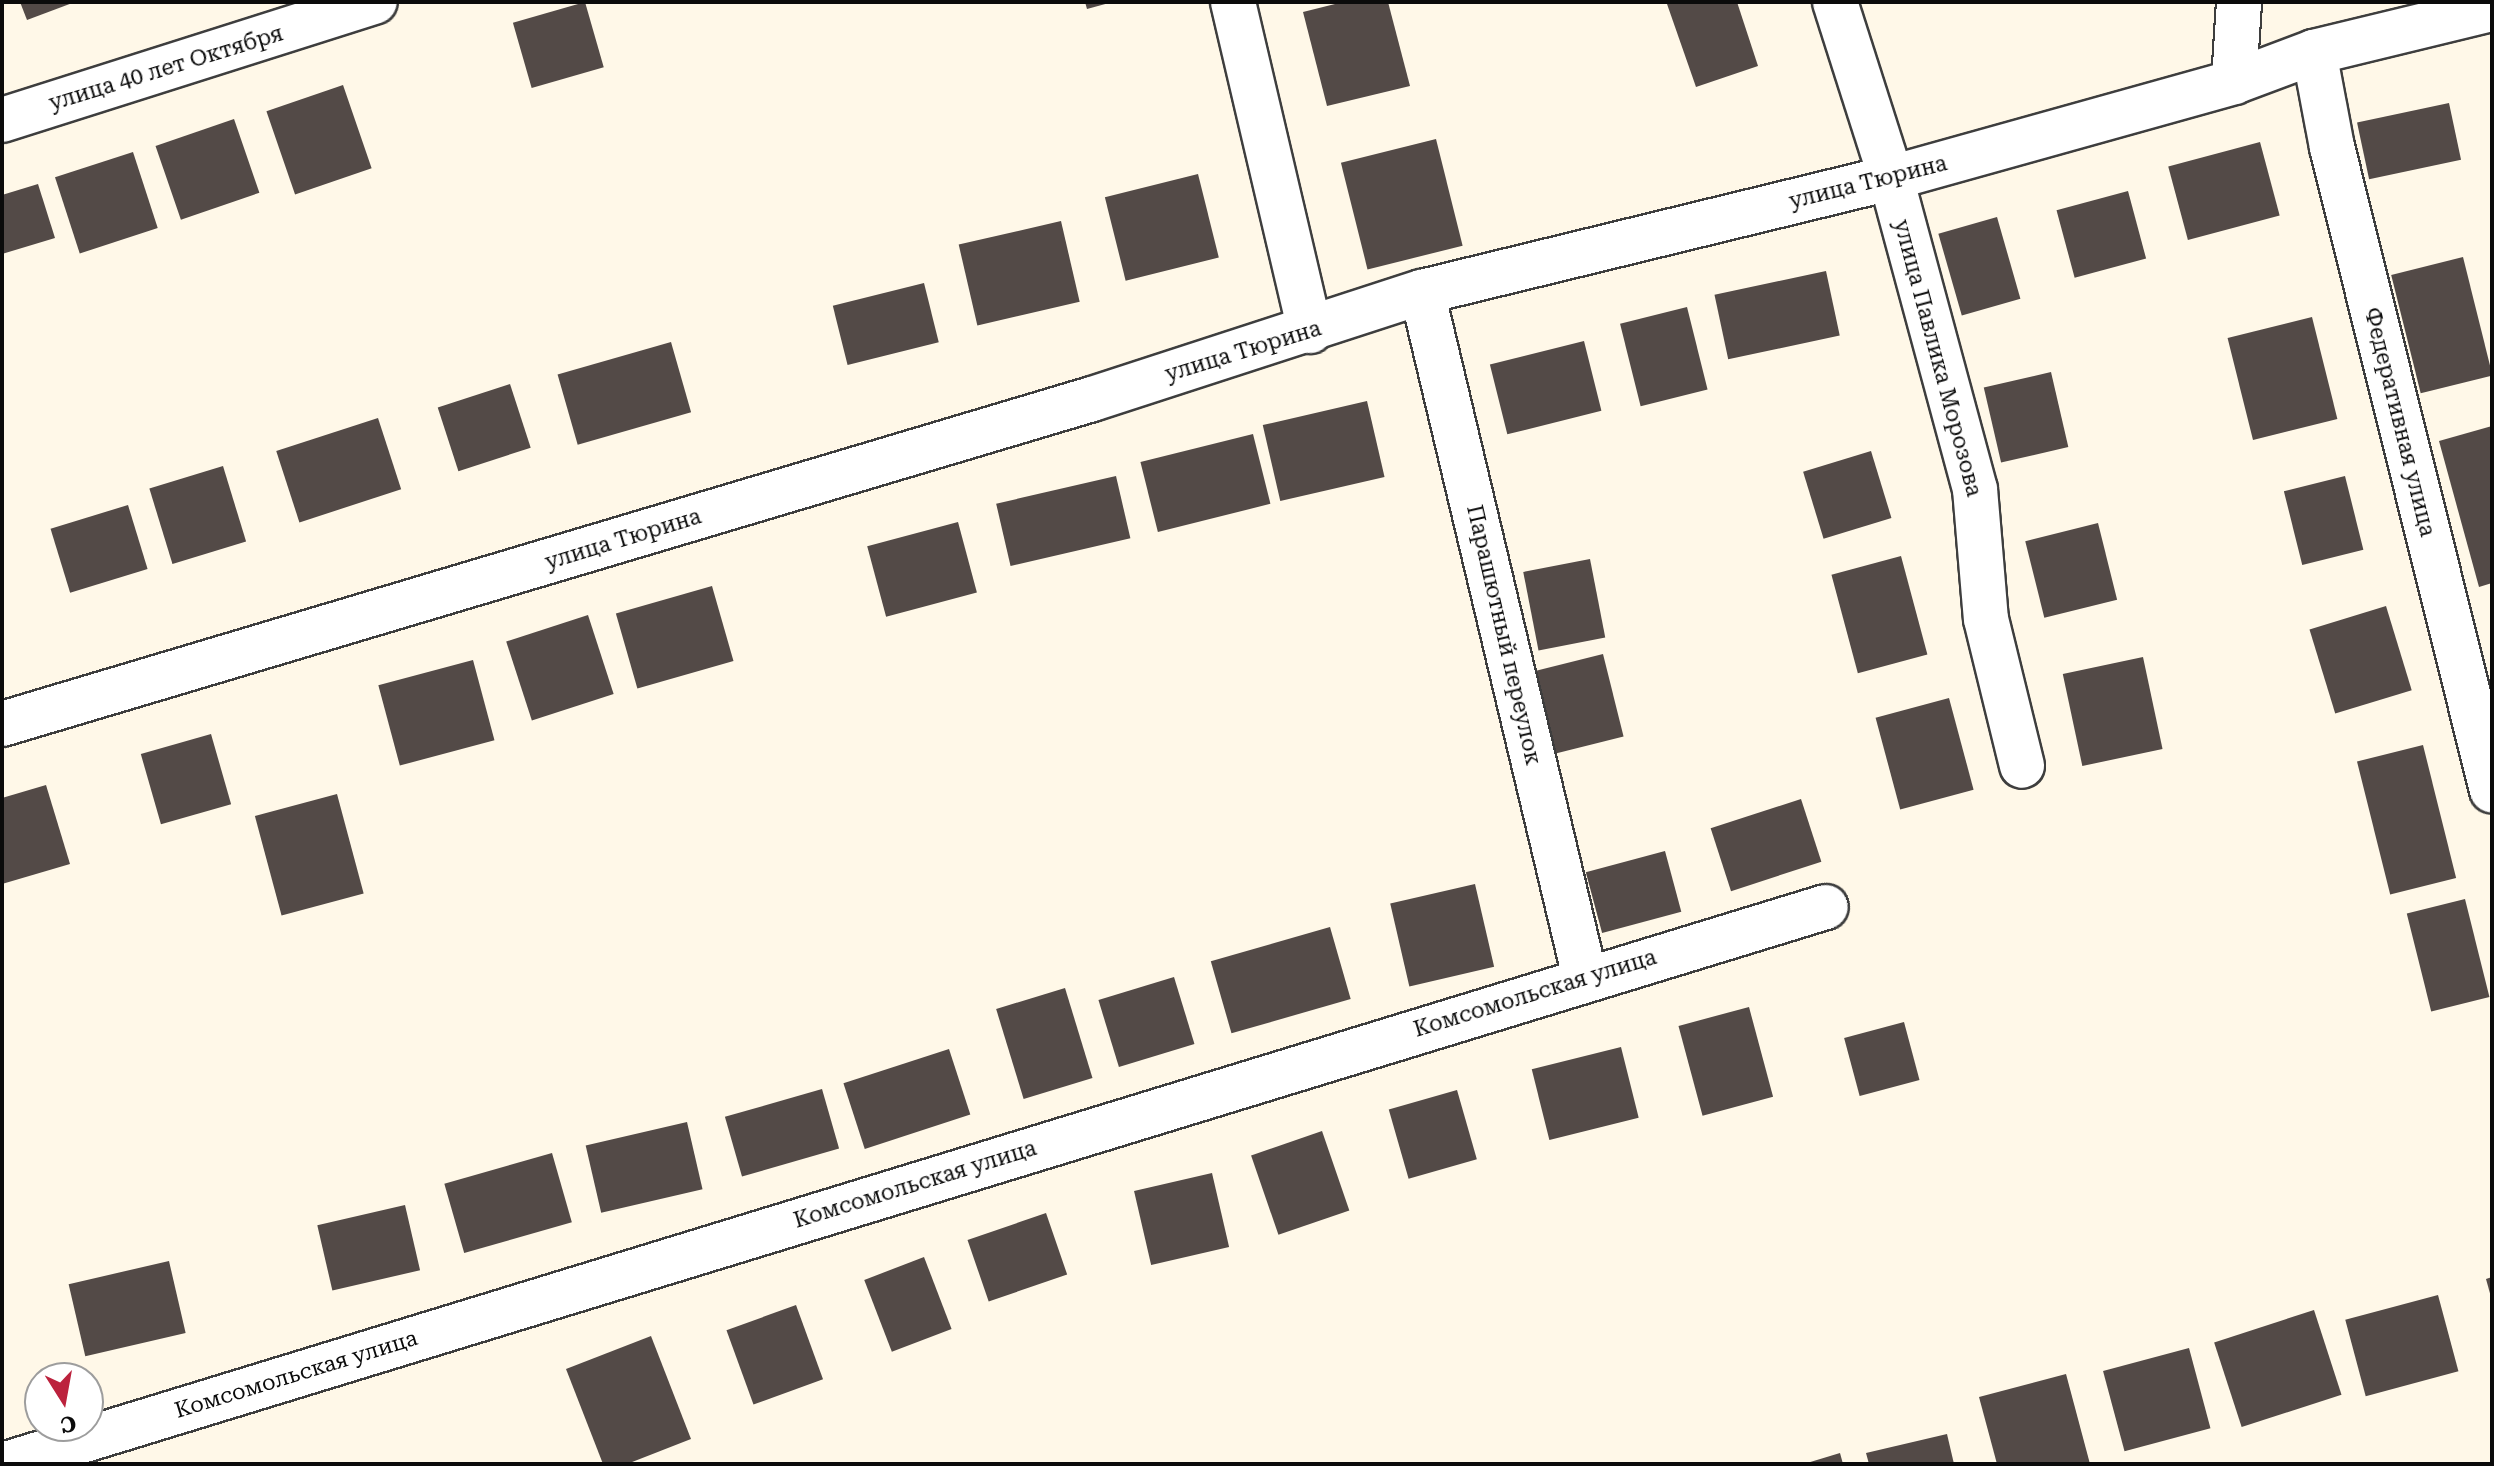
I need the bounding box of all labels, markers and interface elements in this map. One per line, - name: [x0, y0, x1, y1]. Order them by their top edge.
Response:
- street label: улица 40 лет Октября: [46, 20, 286, 116]
- street label: улица Тюрина: [1786, 150, 1950, 214]
- street label: улица Павлика Морозова: [1888, 217, 1988, 499]
- street label: Федеративная улица: [2359, 305, 2441, 539]
- street label: улица Тюрина: [1162, 315, 1324, 387]
- street label: Парашютный переулок: [1461, 502, 1547, 768]
- street label: улица Тюрина: [542, 503, 704, 575]
- street label: Комсомольская улица: [1410, 943, 1660, 1043]
- street label: Комсомольская улица: [790, 1134, 1040, 1234]
- street label: Комсомольская улица: [171, 1324, 421, 1424]
- north arrow: [24, 1362, 104, 1442]
- text: С: [58, 1410, 78, 1438]

